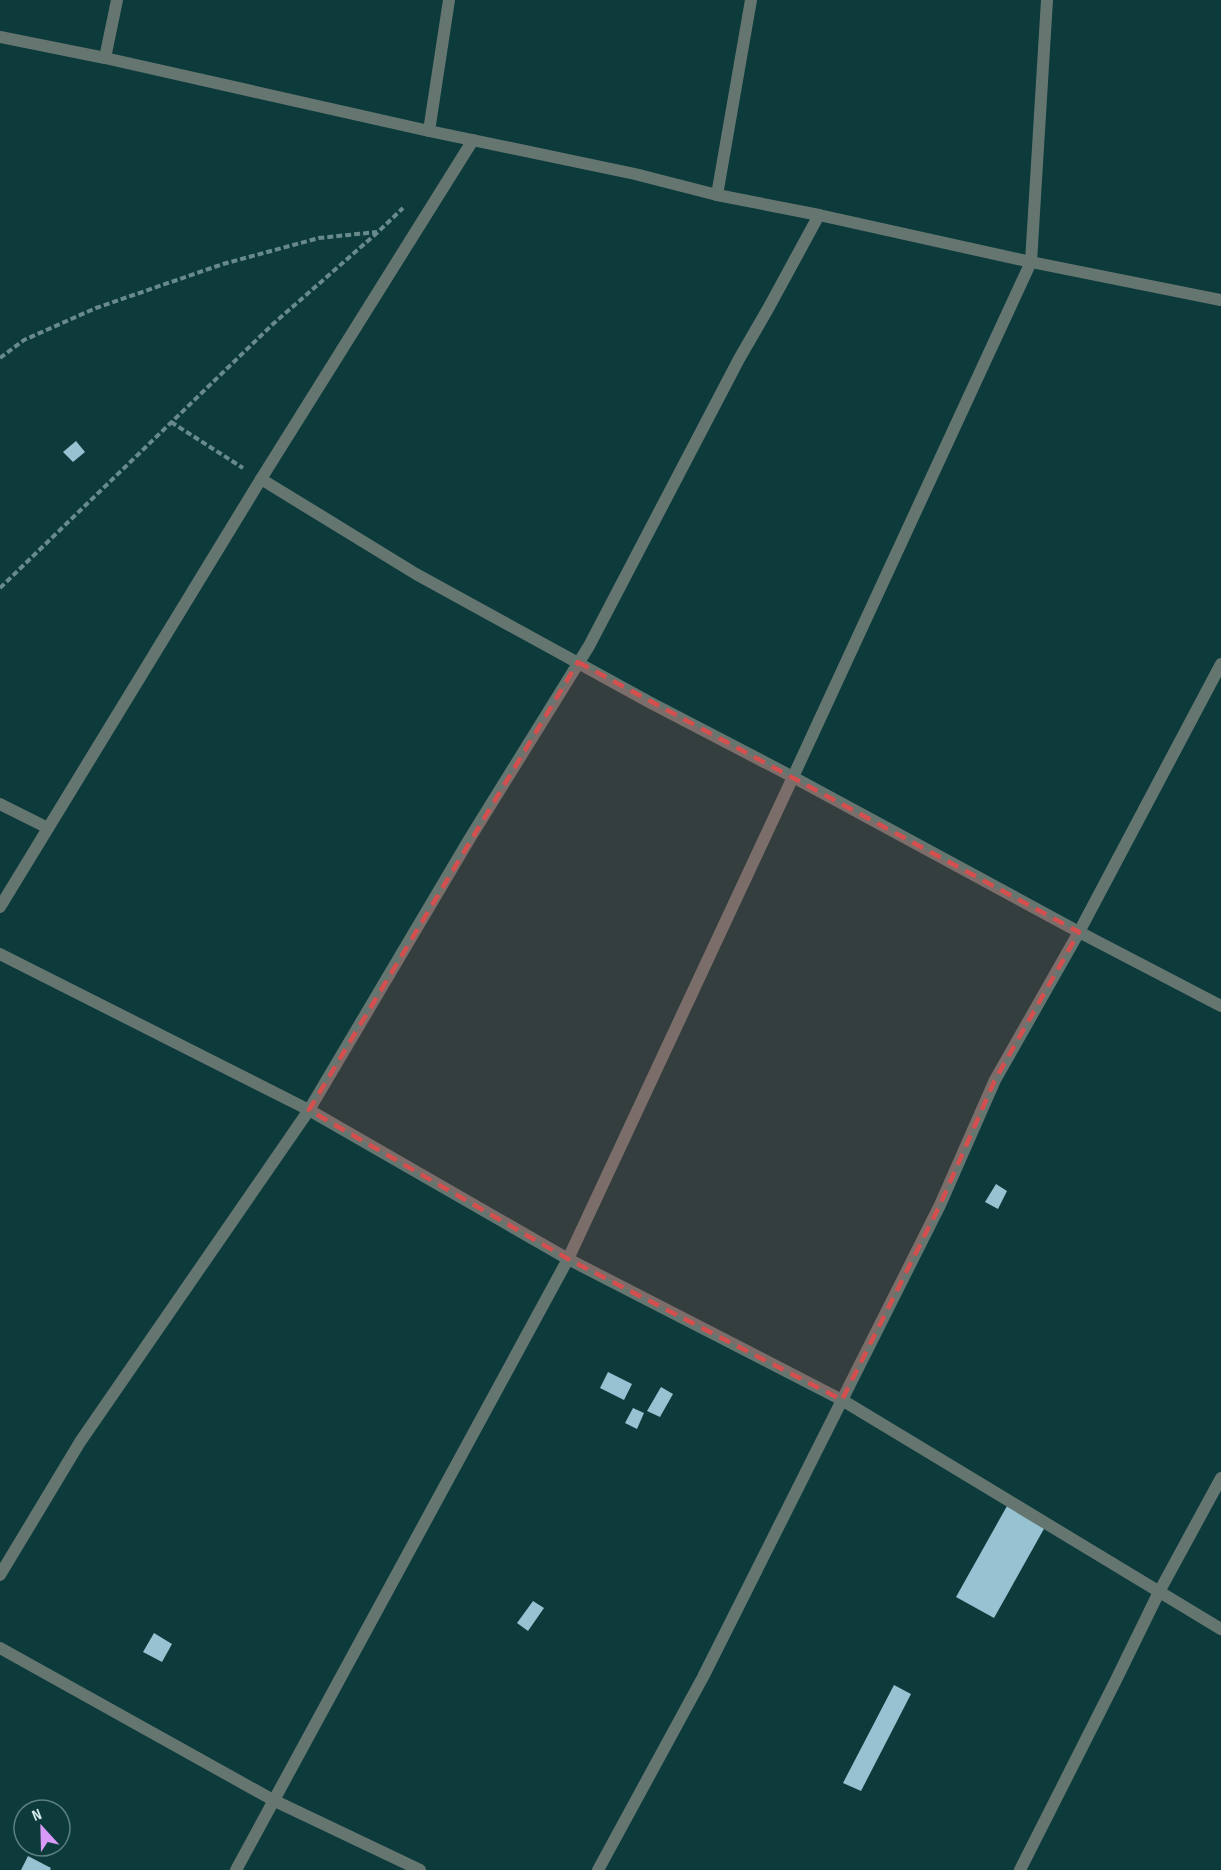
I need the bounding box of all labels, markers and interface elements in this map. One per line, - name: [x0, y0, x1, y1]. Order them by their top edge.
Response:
- north arrow: [12, 1798, 72, 1858]
- text: N: [29, 1805, 44, 1826]

